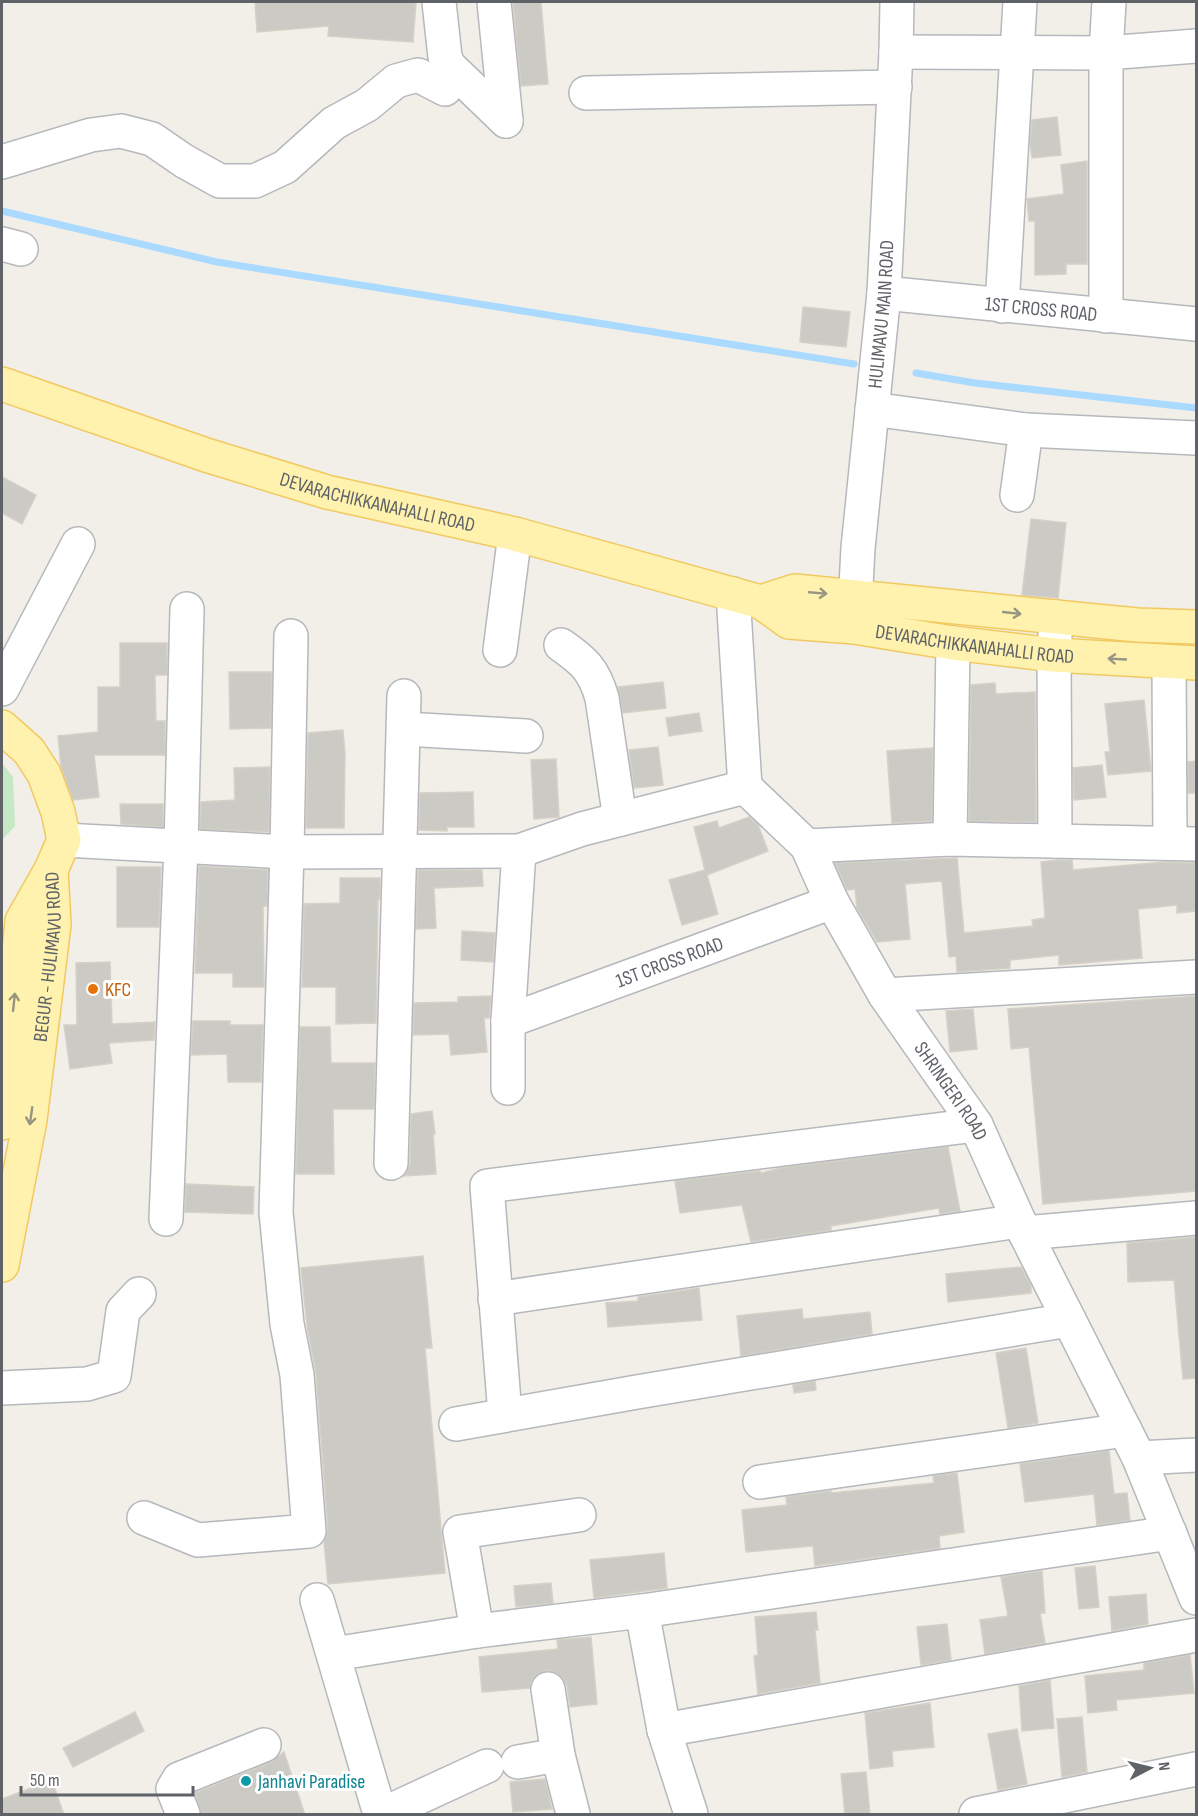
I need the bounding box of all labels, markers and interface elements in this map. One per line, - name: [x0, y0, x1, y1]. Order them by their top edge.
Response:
- street label: HULIMAVU MAIN ROAD: [863, 240, 900, 390]
- street label: 1ST CROSS ROAD: [984, 292, 1098, 327]
- street label: DEVARACHIKKANAHALLI ROAD: [277, 467, 477, 538]
- one-way arrow: [808, 588, 827, 599]
- one-way arrow: [1002, 608, 1021, 619]
- street label: DEVARACHIKKANAHALLI ROAD: [874, 620, 1075, 669]
- one-way arrow: [1108, 653, 1128, 664]
- street label: BEGUR - HULIMAVU ROAD: [29, 871, 67, 1043]
- street label: 1ST CROSS ROAD: [613, 932, 727, 993]
- place label: KFC: [105, 978, 131, 1002]
- marker: KFC: [86, 982, 100, 996]
- one-way arrow: [9, 993, 20, 1012]
- street label: SHRINGERI ROAD: [908, 1037, 992, 1144]
- one-way arrow: [25, 1105, 36, 1125]
- north arrow: [1120, 1738, 1180, 1798]
- scale bar: [21, 1759, 194, 1797]
- text: N: [1153, 1761, 1173, 1772]
- text: 50 m: [30, 1770, 60, 1791]
- place label: Janhavi Paradise: [257, 1770, 365, 1794]
- marker: Janhavi Paradise: [239, 1774, 253, 1788]

